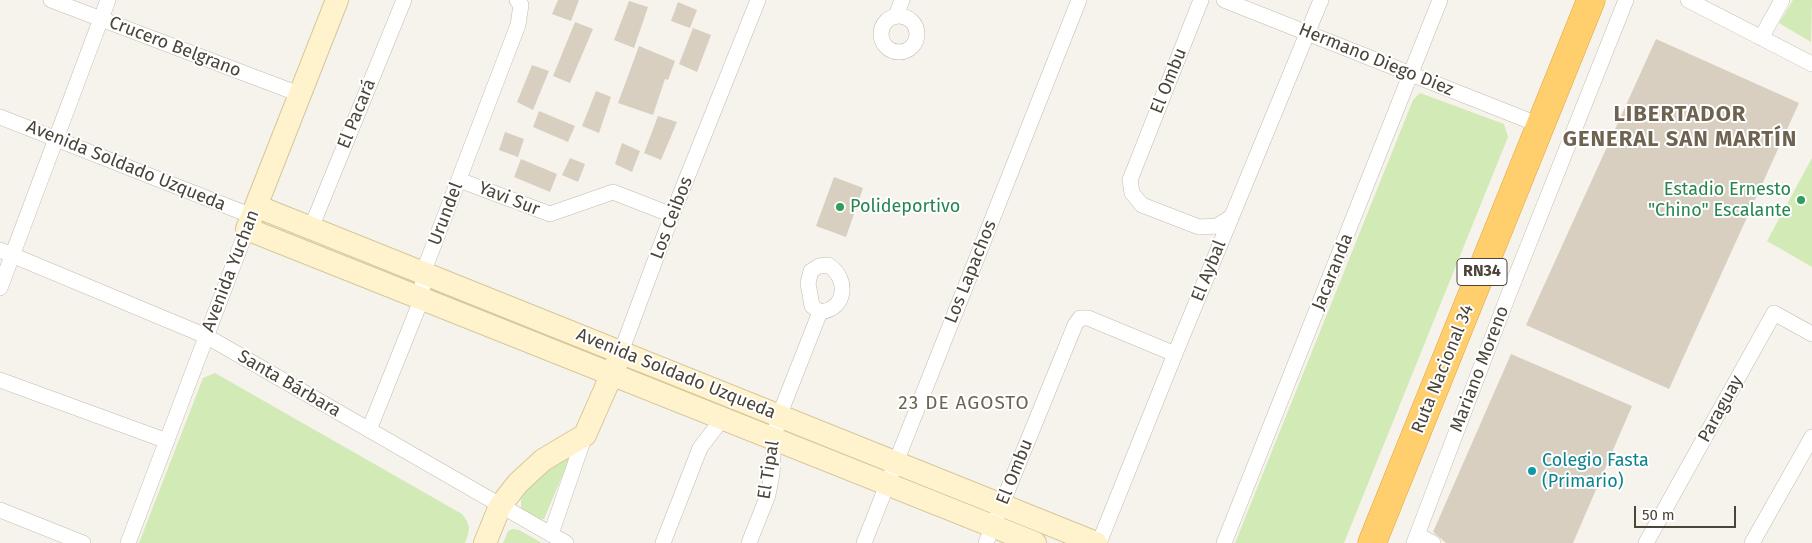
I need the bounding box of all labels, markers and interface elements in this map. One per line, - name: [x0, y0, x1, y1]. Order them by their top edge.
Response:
- street label: Crucero Belgrano: [106, 12, 244, 82]
- street label: Hermano Diego Diez: [1295, 19, 1457, 101]
- street label: El Ombu: [1146, 45, 1192, 117]
- street label: El Pacará: [333, 76, 381, 152]
- district label: LIBERTADOR GENERAL SAN MARTÍN: [1560, 102, 1800, 154]
- street label: Avenida Soldado Uzqueda: [23, 116, 229, 216]
- street label: Los Ceibos: [646, 174, 698, 262]
- street label: Yavi Sur: [475, 177, 543, 221]
- street label: Urundel: [424, 179, 468, 249]
- place label: Estadio Ernesto "Chino" Escalante: [1648, 179, 1791, 222]
- marker: Estadio Ernesto "Chino" Escalante: [1795, 194, 1807, 206]
- place label: Polideportivo: [850, 196, 960, 218]
- marker: Polideportivo: [834, 201, 846, 213]
- street label: Avenida Yuchan: [198, 207, 264, 335]
- street label: Los Lapachos: [941, 217, 1001, 327]
- street label: Jacaranda: [1308, 231, 1358, 313]
- street label: El Aybal: [1187, 237, 1231, 305]
- road number: RN34: [1457, 258, 1507, 286]
- street label: Ruta Nacional 34: [1407, 301, 1479, 437]
- street label: Mariano Moreno: [1446, 303, 1514, 435]
- street label: Avenida Soldado Uzqueda: [573, 324, 779, 424]
- street label: Santa Bárbara: [234, 346, 344, 422]
- street label: Paraguay: [1694, 372, 1748, 446]
- district label: 23 DE AGOSTO: [897, 393, 1031, 415]
- street label: El Ombu: [992, 436, 1038, 508]
- street label: El Tipal: [754, 439, 784, 501]
- place label: Colegio Fasta (Primario): [1542, 450, 1649, 492]
- marker: Colegio Fasta (Primario): [1526, 465, 1538, 477]
- scale bar: [1637, 496, 1740, 528]
- text: 50 m: [1642, 506, 1675, 524]

